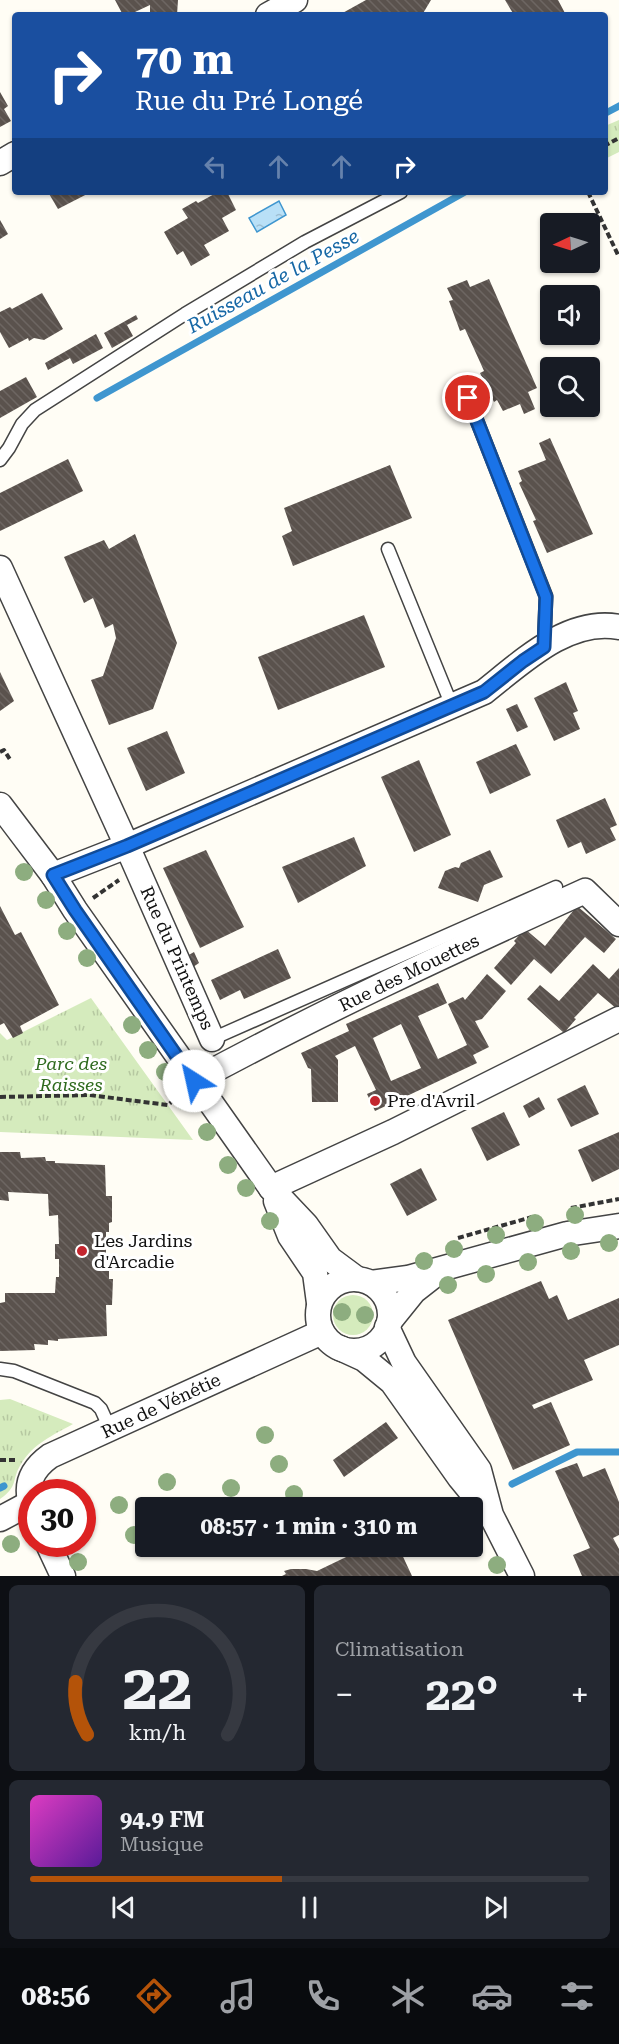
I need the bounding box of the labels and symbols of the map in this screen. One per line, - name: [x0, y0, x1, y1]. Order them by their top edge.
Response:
- north arrow: [540, 213, 600, 273]
- water label: Ruisseau de la Pesse: [182, 224, 363, 339]
- pin: [442, 372, 493, 423]
- street label: Rue du Printemps: [136, 883, 219, 1033]
- street label: Rue des Mouettes: [335, 930, 482, 1016]
- position arrow: [162, 1049, 226, 1113]
- park label: Parc des Raisses: [34, 1053, 107, 1095]
- place label: Pre d'Avril: [387, 1090, 476, 1111]
- marker: Pre d'Avril: [368, 1094, 382, 1108]
- place label: Les Jardins d'Arcadie: [94, 1230, 192, 1272]
- marker: Les Jardins d'Arcadie: [75, 1244, 89, 1258]
- street label: Rue de Vénétie: [98, 1369, 224, 1442]
- speed limit sign: 30: [18, 1479, 96, 1557]

